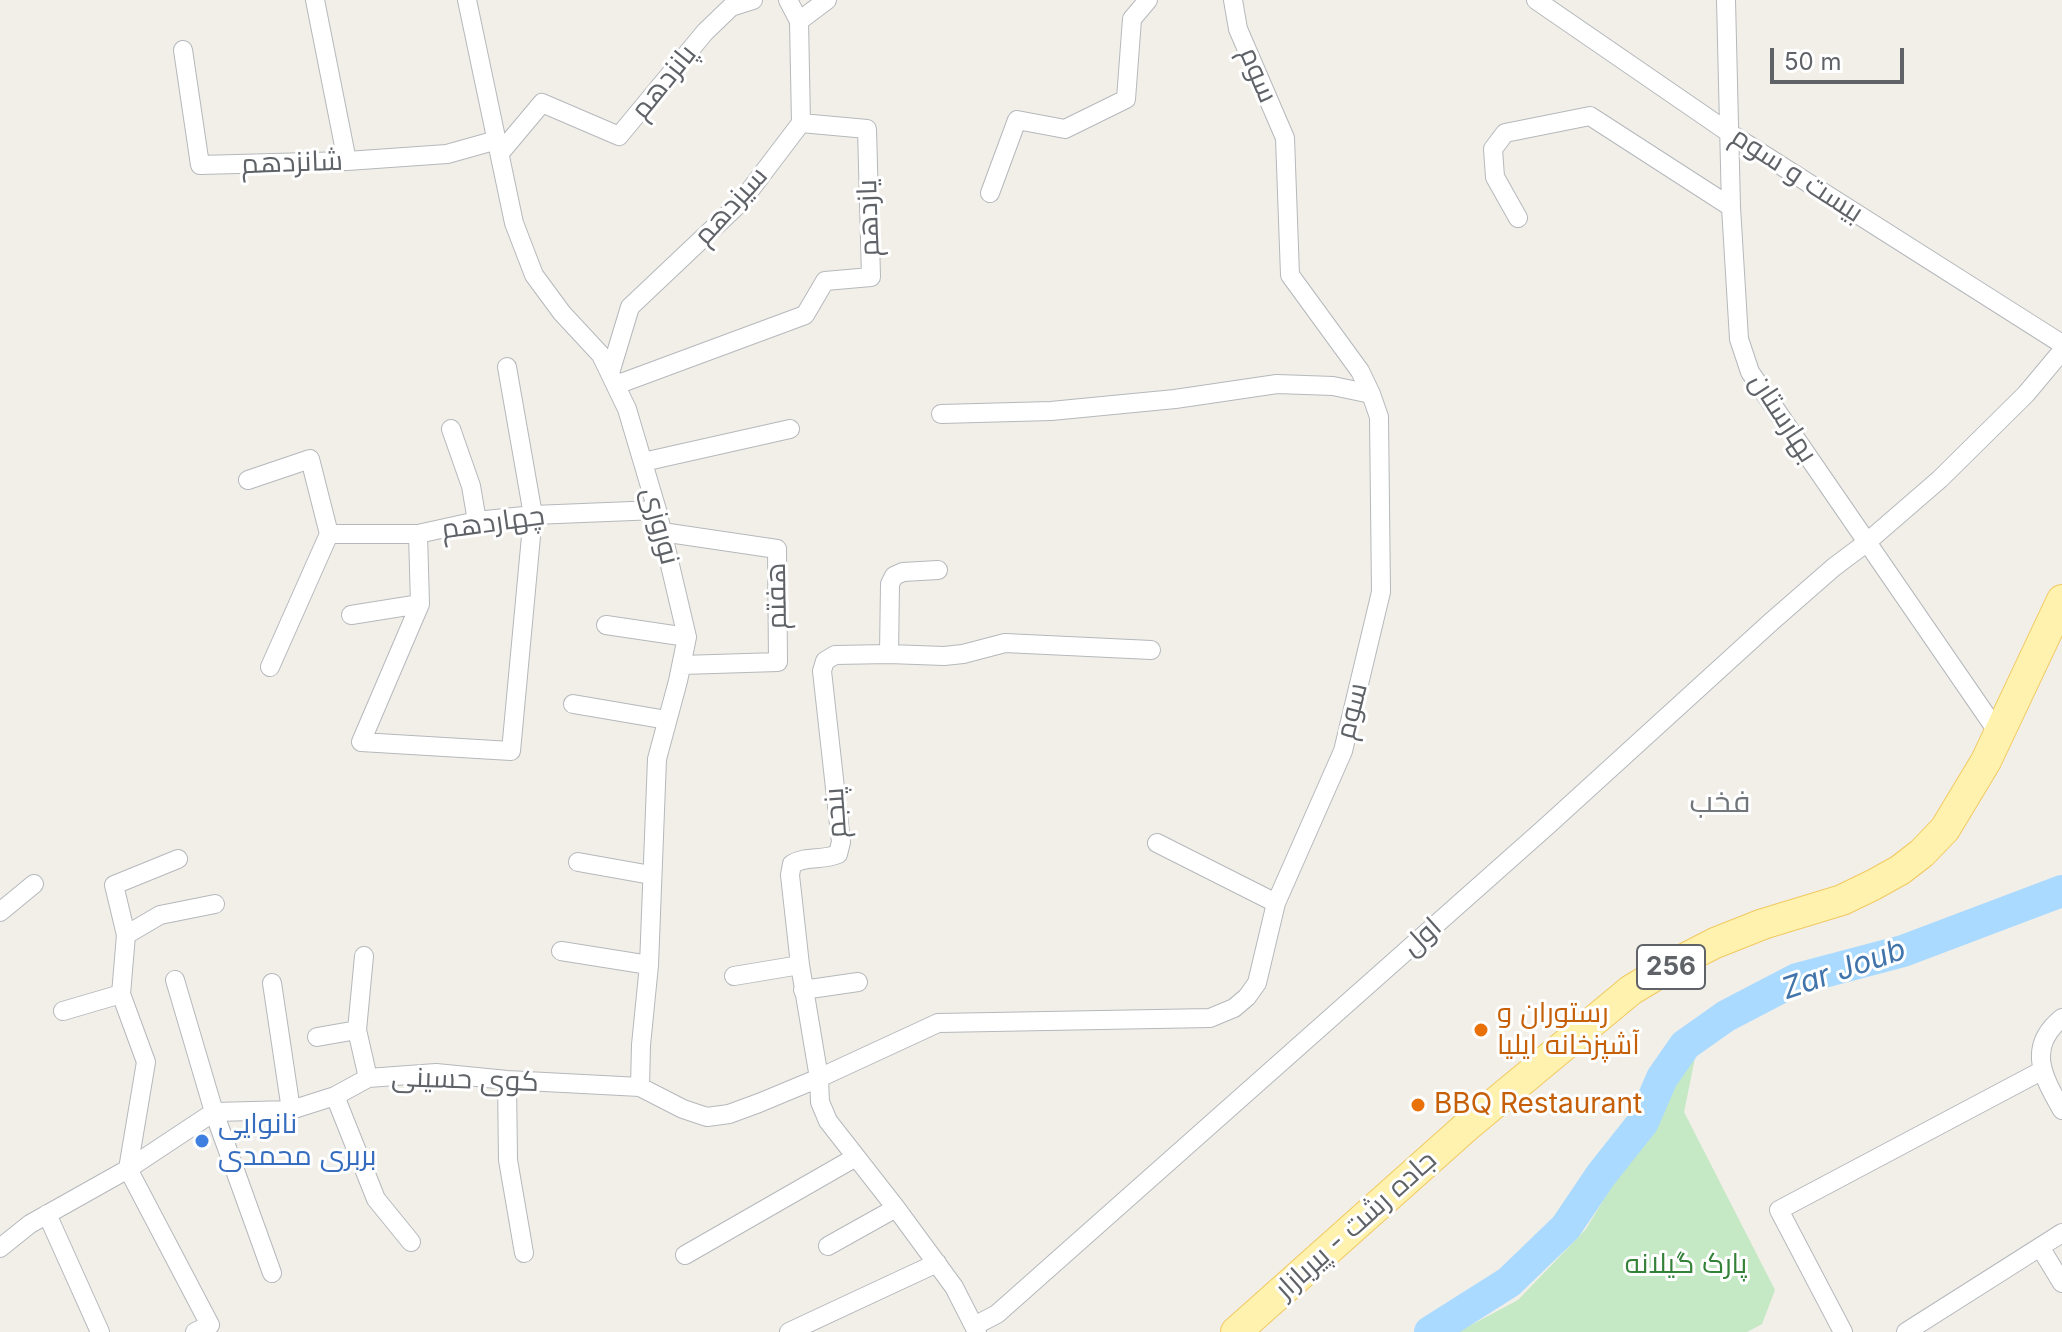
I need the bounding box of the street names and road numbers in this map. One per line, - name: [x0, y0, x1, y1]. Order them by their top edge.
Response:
- street label: پانزدهم: [624, 38, 704, 126]
- street label: سوم: [1231, 42, 1285, 108]
- street label: بیست و سوم: [1725, 120, 1869, 230]
- street label: شانزدهم: [241, 144, 343, 182]
- street label: سیزدهم: [687, 160, 775, 252]
- street label: یازدهم: [851, 179, 887, 257]
- street label: بهارستان: [1742, 367, 1824, 469]
- street label: نوروزی: [634, 484, 686, 568]
- street label: چهاردهم: [439, 499, 547, 547]
- street label: هفتم: [760, 562, 794, 630]
- street label: سوم: [1329, 679, 1375, 743]
- street label: پنجم: [817, 786, 855, 840]
- street label: اول: [1395, 911, 1449, 963]
- road number: 256: [1637, 945, 1705, 989]
- street label: کوی حسینی: [391, 1061, 539, 1099]
- street label: جاده رشت - پیربازار: [1268, 1144, 1444, 1306]

